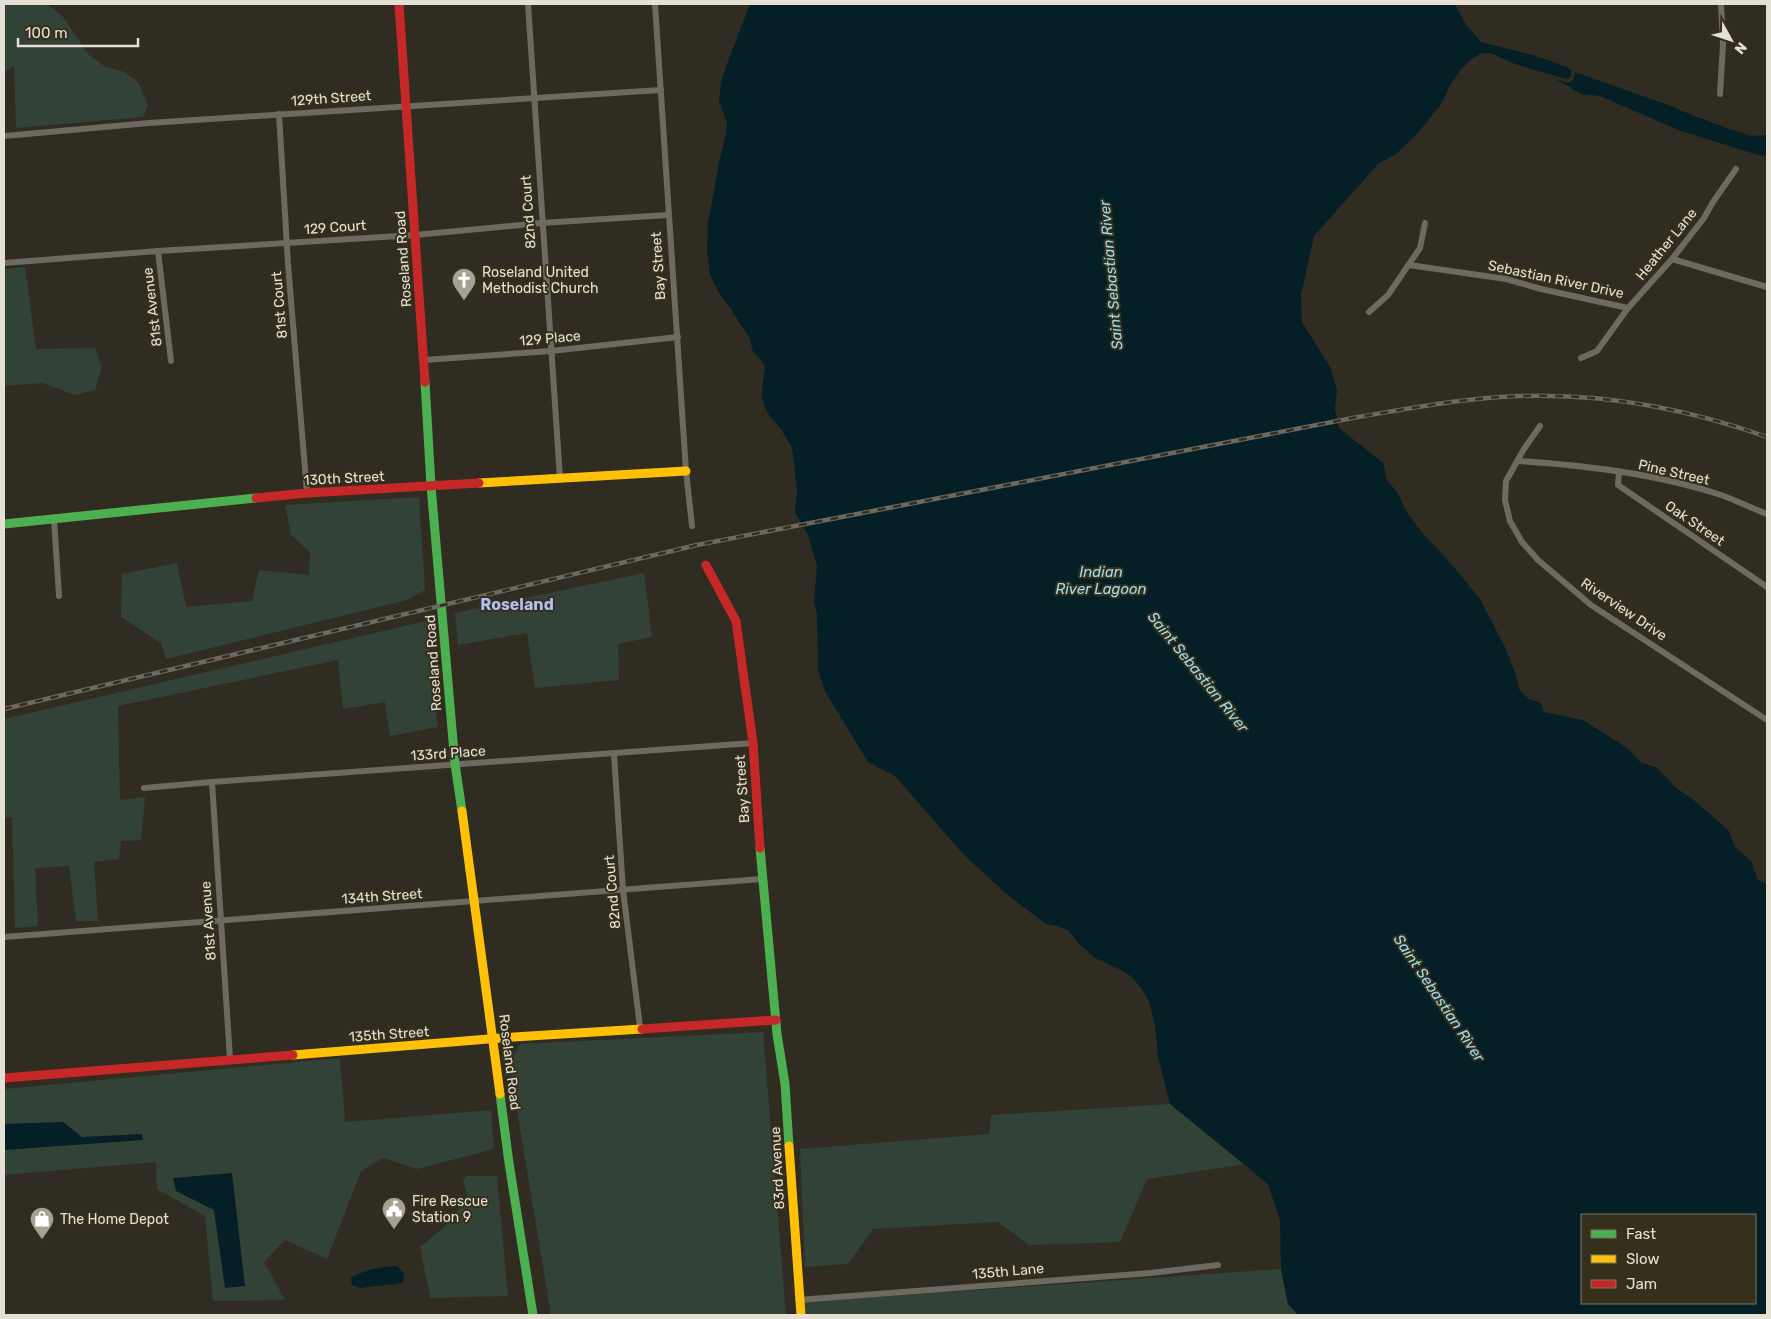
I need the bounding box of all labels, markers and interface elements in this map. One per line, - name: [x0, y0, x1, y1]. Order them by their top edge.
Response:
- scale bar: [18, 15, 138, 47]
- north arrow: [1706, 15, 1756, 65]
- text: 100 m: [25, 24, 67, 42]
- text: N: [1731, 39, 1750, 57]
- street label: 129th Street: [290, 87, 372, 110]
- street label: 82nd Court: [517, 174, 540, 249]
- water label: Saint Sebastian River: [1095, 198, 1126, 350]
- street label: Heather Lane: [1632, 205, 1701, 284]
- street label: Roseland Road: [392, 210, 415, 308]
- street label: 129 Court: [303, 217, 367, 238]
- street label: Bay Street: [648, 231, 669, 301]
- street label: Sebastian River Drive: [1487, 257, 1625, 302]
- place label: Roseland United Methodist Church: [482, 264, 598, 297]
- street label: 81st Avenue: [139, 266, 166, 347]
- church icon: Roseland United Methodist Church: [451, 267, 477, 301]
- street label: 81st Court: [268, 270, 291, 339]
- street label: 129 Place: [519, 327, 582, 350]
- street label: Pine Street: [1637, 456, 1712, 489]
- street label: 130th Street: [303, 468, 386, 489]
- street label: Oak Street: [1662, 497, 1728, 550]
- water label: Indian River Lagoon: [1055, 563, 1147, 598]
- street label: Riverview Drive: [1577, 574, 1670, 645]
- district label: Roseland: [480, 595, 554, 614]
- water label: Saint Sebastian River: [1144, 608, 1253, 737]
- street label: Roseland Road: [422, 614, 445, 712]
- street label: 133rd Place: [410, 742, 486, 765]
- street label: Bay Street: [732, 754, 753, 824]
- street label: 82nd Court: [601, 854, 624, 930]
- street label: 81st Avenue: [197, 881, 220, 961]
- street label: 134th Street: [341, 885, 424, 908]
- water label: Saint Sebastian River: [1390, 931, 1489, 1066]
- street label: Roseland Road: [495, 1013, 524, 1111]
- street label: 135th Street: [348, 1023, 430, 1046]
- street label: 83rd Avenue: [767, 1126, 788, 1210]
- place label: Fire Rescue Station 9: [412, 1193, 488, 1226]
- public building icon: Fire Rescue Station 9: [381, 1196, 407, 1230]
- shop icon: The Home Depot: [29, 1206, 55, 1240]
- place label: The Home Depot: [60, 1211, 169, 1228]
- legend: [1581, 1214, 1756, 1304]
- text: Fast: [1626, 1225, 1656, 1243]
- text: Slow: [1626, 1250, 1659, 1268]
- street label: 135th Lane: [971, 1260, 1045, 1283]
- text: Jam: [1626, 1275, 1657, 1293]

